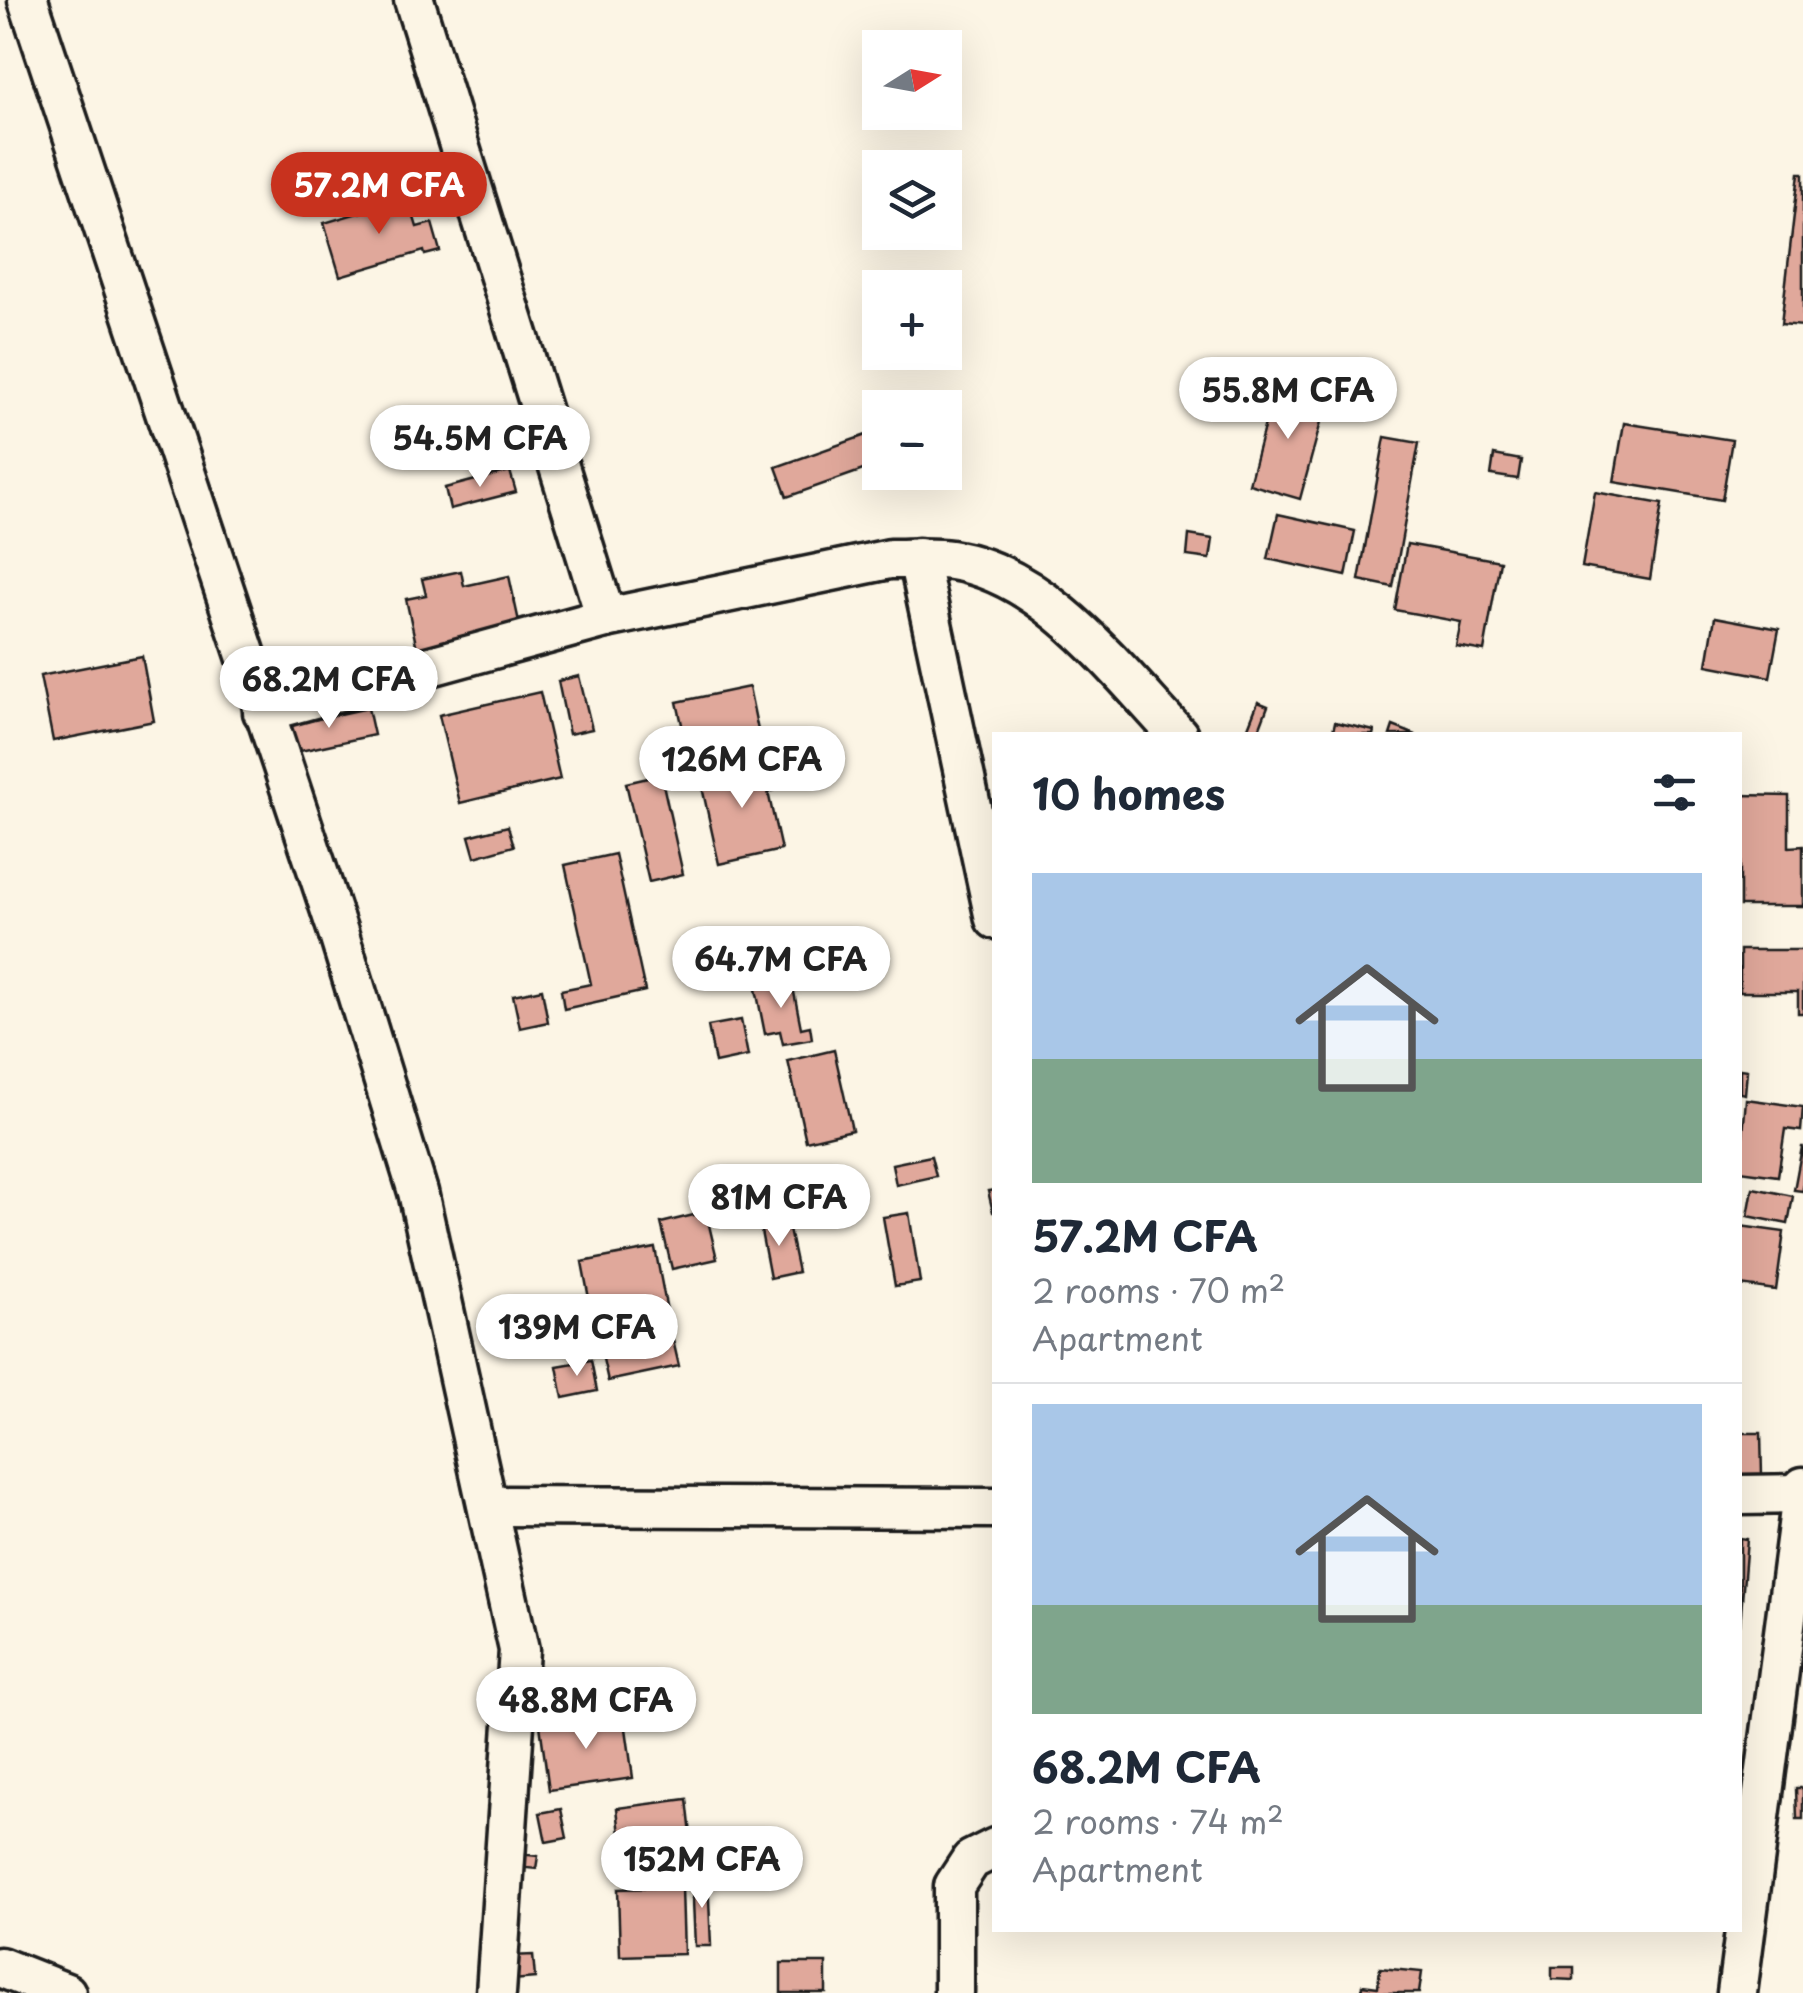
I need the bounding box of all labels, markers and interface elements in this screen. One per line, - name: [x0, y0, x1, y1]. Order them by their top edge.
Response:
- north arrow: [862, 30, 962, 130]
- map controls: [862, 30, 962, 490]
- button: layers: [862, 150, 962, 250]
- pin: 57.2M CFA: [265, 152, 493, 237]
- text: 57.2M CFA: [293, 160, 465, 208]
- button: +: [862, 270, 962, 370]
- pin: 55.8M CFA: [1174, 357, 1402, 442]
- text: 55.8M CFA: [1201, 365, 1375, 413]
- button: −: [862, 390, 962, 490]
- pin: 54.5M CFA: [366, 405, 594, 490]
- text: 54.5M CFA: [392, 413, 568, 461]
- pin: 68.2M CFA: [215, 646, 443, 731]
- text: 68.2M CFA: [242, 654, 416, 702]
- pin: 126M CFA: [639, 726, 845, 811]
- text: 126M CFA: [661, 734, 823, 782]
- text: 10 homes: [1032, 761, 1225, 824]
- icon: filters: [1647, 765, 1702, 820]
- pin: 64.7M CFA: [667, 926, 895, 1011]
- text: 64.7M CFA: [694, 934, 868, 982]
- icon: home: [1277, 938, 1457, 1118]
- pin: 81M CFA: [687, 1164, 871, 1249]
- text: 81M CFA: [710, 1172, 848, 1220]
- text: 57.2M CFA: [1032, 1203, 1258, 1266]
- text: 2 rooms · 70 m²: [1032, 1266, 1285, 1314]
- pin: 139M CFA: [474, 1294, 680, 1379]
- text: 139M CFA: [498, 1302, 656, 1350]
- text: Apartment: [1032, 1314, 1203, 1362]
- icon: home: [1277, 1469, 1457, 1649]
- pin: 48.8M CFA: [472, 1667, 700, 1752]
- text: 48.8M CFA: [498, 1675, 674, 1723]
- text: 68.2M CFA: [1032, 1734, 1261, 1797]
- text: 2 rooms · 74 m²: [1032, 1797, 1284, 1845]
- pin: 152M CFA: [599, 1826, 805, 1911]
- text: 152M CFA: [623, 1834, 781, 1882]
- text: Apartment: [1032, 1845, 1203, 1893]

